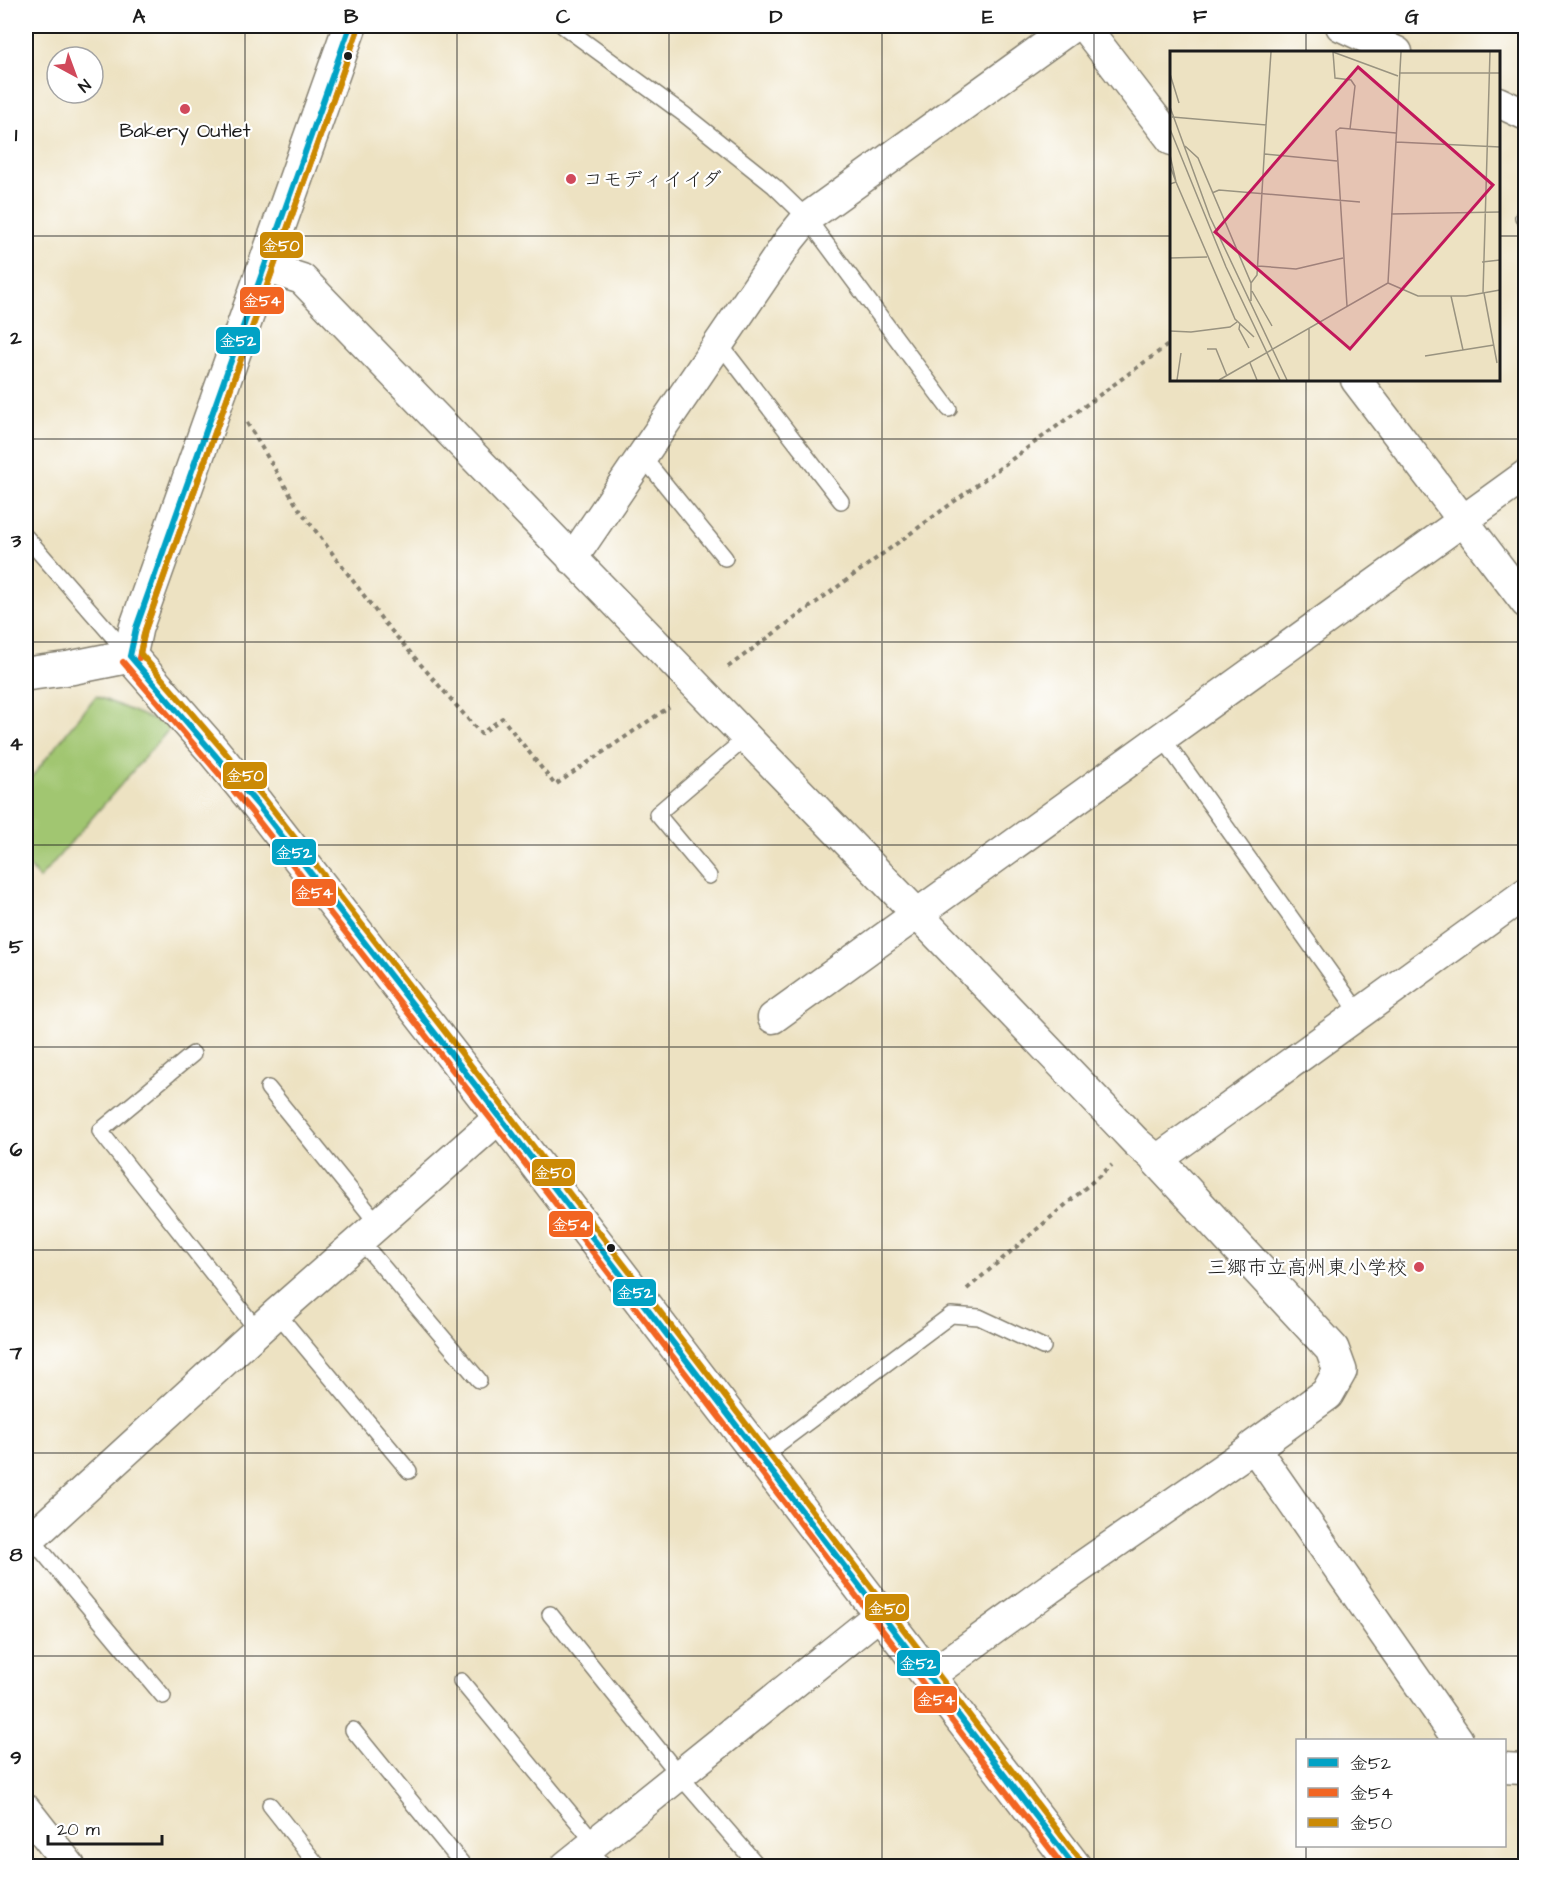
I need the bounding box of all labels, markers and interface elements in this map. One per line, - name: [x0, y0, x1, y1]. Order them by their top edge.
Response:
- text: A: [133, 3, 146, 31]
- text: B: [344, 3, 359, 31]
- text: C: [556, 3, 571, 31]
- text: D: [770, 3, 783, 31]
- text: E: [982, 3, 994, 31]
- text: F: [1193, 3, 1208, 31]
- text: G: [1405, 3, 1419, 31]
- north arrow: [45, 45, 105, 105]
- unlabelled marker: [342, 50, 354, 62]
- inset map: [1170, 51, 1500, 381]
- text: N: [73, 74, 95, 97]
- marker: Bakery Outlet: [178, 102, 192, 116]
- place label: Bakery Outlet: [119, 117, 251, 146]
- text: 1: [15, 121, 18, 149]
- place label: コモディイイダ: [583, 166, 722, 194]
- marker: コモディイイダ: [564, 172, 578, 186]
- line badge: 金50: [259, 231, 304, 259]
- text: 金50: [262, 235, 300, 257]
- line badge: 金54: [239, 286, 285, 315]
- text: 金54: [243, 290, 281, 312]
- text: 2: [9, 324, 22, 352]
- line badge: 金52: [215, 326, 261, 355]
- text: 金52: [220, 330, 257, 352]
- text: 3: [10, 527, 22, 555]
- text: 4: [9, 730, 23, 758]
- line badge: 金50: [222, 761, 268, 790]
- text: 金50: [226, 765, 264, 787]
- line badge: 金52: [271, 838, 317, 866]
- text: 金52: [276, 842, 313, 864]
- line badge: 金54: [291, 878, 337, 907]
- text: 金54: [295, 882, 333, 904]
- text: 5: [9, 933, 24, 961]
- text: 6: [10, 1136, 23, 1164]
- line badge: 金50: [531, 1158, 576, 1187]
- text: 金50: [534, 1162, 572, 1184]
- line badge: 金54: [548, 1210, 594, 1238]
- text: 金54: [552, 1214, 590, 1236]
- unlabelled marker: [605, 1242, 617, 1254]
- place label: 三郷市立高州東小学校: [1207, 1254, 1407, 1282]
- marker: 三郷市立高州東小学校: [1412, 1260, 1426, 1274]
- line badge: 金52: [612, 1278, 657, 1307]
- text: 金52: [617, 1282, 654, 1304]
- text: 7: [9, 1339, 23, 1367]
- text: 8: [10, 1541, 23, 1569]
- line badge: 金50: [864, 1593, 910, 1622]
- text: 金50: [868, 1598, 906, 1620]
- line badge: 金52: [896, 1649, 941, 1677]
- text: 金52: [900, 1653, 937, 1675]
- line badge: 金54: [913, 1685, 958, 1714]
- text: 金54: [917, 1689, 955, 1711]
- legend: [1296, 1739, 1506, 1847]
- text: 9: [10, 1744, 22, 1772]
- text: 金52: [1350, 1751, 1392, 1776]
- text: 金54: [1350, 1781, 1393, 1806]
- scale bar: [48, 1808, 162, 1846]
- text: 金50: [1350, 1811, 1392, 1836]
- text: 20 m: [57, 1817, 100, 1842]

